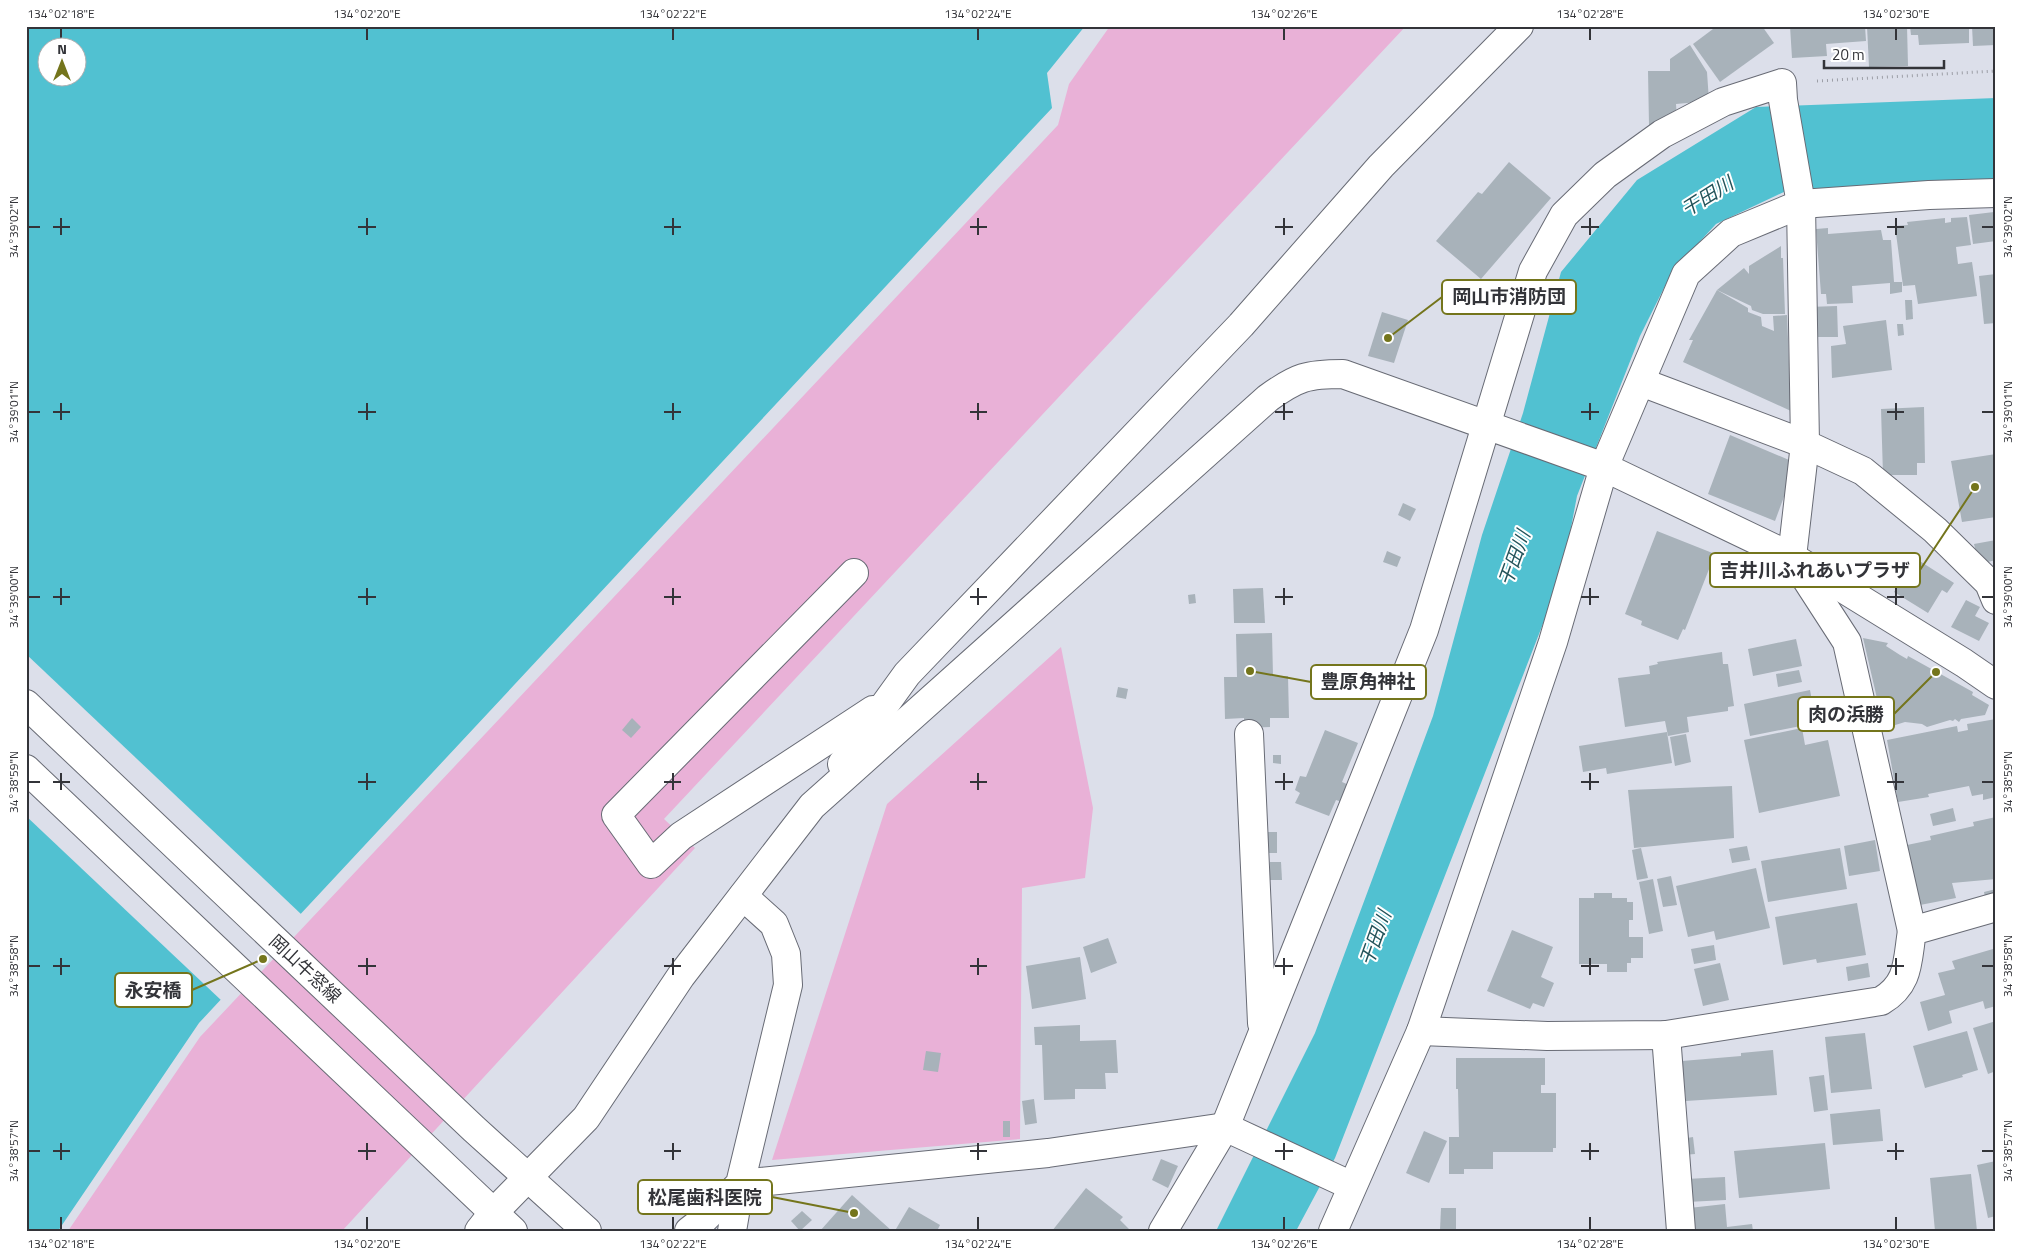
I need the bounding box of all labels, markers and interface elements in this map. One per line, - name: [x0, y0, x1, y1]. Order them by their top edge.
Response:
- text: 134°02'18"E: [27, 4, 95, 23]
- text: 134°02'20"E: [333, 4, 401, 23]
- text: 134°02'22"E: [639, 4, 707, 23]
- text: 134°02'24"E: [944, 4, 1012, 23]
- text: 134°02'26"E: [1250, 4, 1318, 23]
- text: 134°02'28"E: [1556, 4, 1624, 23]
- text: 134°02'30"E: [1862, 4, 1930, 23]
- north arrow: [38, 38, 88, 88]
- text: N: [57, 38, 67, 59]
- scale bar: [1824, 38, 1944, 70]
- text: 20 m: [1832, 43, 1865, 66]
- water label: 干田川: [1675, 167, 1740, 223]
- text: 34°39'02"N: [4, 196, 23, 258]
- text: 34°39'02"N: [1998, 196, 2017, 258]
- callout: 岡山市消防団: [1442, 280, 1576, 314]
- text: 岡山市消防団: [1452, 281, 1566, 310]
- text: 34°39'01"N: [4, 381, 23, 443]
- text: 34°39'01"N: [1998, 381, 2017, 443]
- water label: 干田川: [1490, 524, 1538, 590]
- callout: 吉井川ふれあいプラザ: [1710, 553, 1920, 587]
- text: 吉井川ふれあいプラザ: [1720, 555, 1910, 584]
- text: 34°39'00"N: [4, 566, 23, 628]
- text: 34°39'00"N: [1998, 566, 2017, 628]
- callout: 豊原角神社: [1311, 665, 1426, 699]
- text: 豊原角神社: [1320, 666, 1416, 695]
- callout: 肉の浜勝: [1798, 697, 1894, 731]
- text: 肉の浜勝: [1808, 699, 1884, 728]
- text: 34°38'59"N: [4, 751, 23, 813]
- text: 34°38'59"N: [1998, 751, 2017, 813]
- water label: 干田川: [1351, 904, 1399, 970]
- street label: 岡山牛窓線: [263, 928, 347, 1009]
- text: 34°38'58"N: [4, 935, 23, 997]
- text: 34°38'58"N: [1998, 935, 2017, 997]
- callout: 永安橋: [115, 973, 192, 1007]
- text: 永安橋: [124, 975, 182, 1004]
- text: 34°38'57"N: [4, 1120, 23, 1182]
- text: 34°38'57"N: [1998, 1120, 2017, 1182]
- callout: 松尾歯科医院: [638, 1180, 772, 1214]
- text: 松尾歯科医院: [648, 1182, 762, 1211]
- text: 134°02'18"E: [27, 1234, 95, 1253]
- text: 134°02'20"E: [333, 1234, 401, 1253]
- text: 134°02'22"E: [639, 1234, 707, 1253]
- text: 134°02'24"E: [944, 1234, 1012, 1253]
- text: 134°02'26"E: [1250, 1234, 1318, 1253]
- text: 134°02'28"E: [1556, 1234, 1624, 1253]
- text: 134°02'30"E: [1862, 1234, 1930, 1253]

